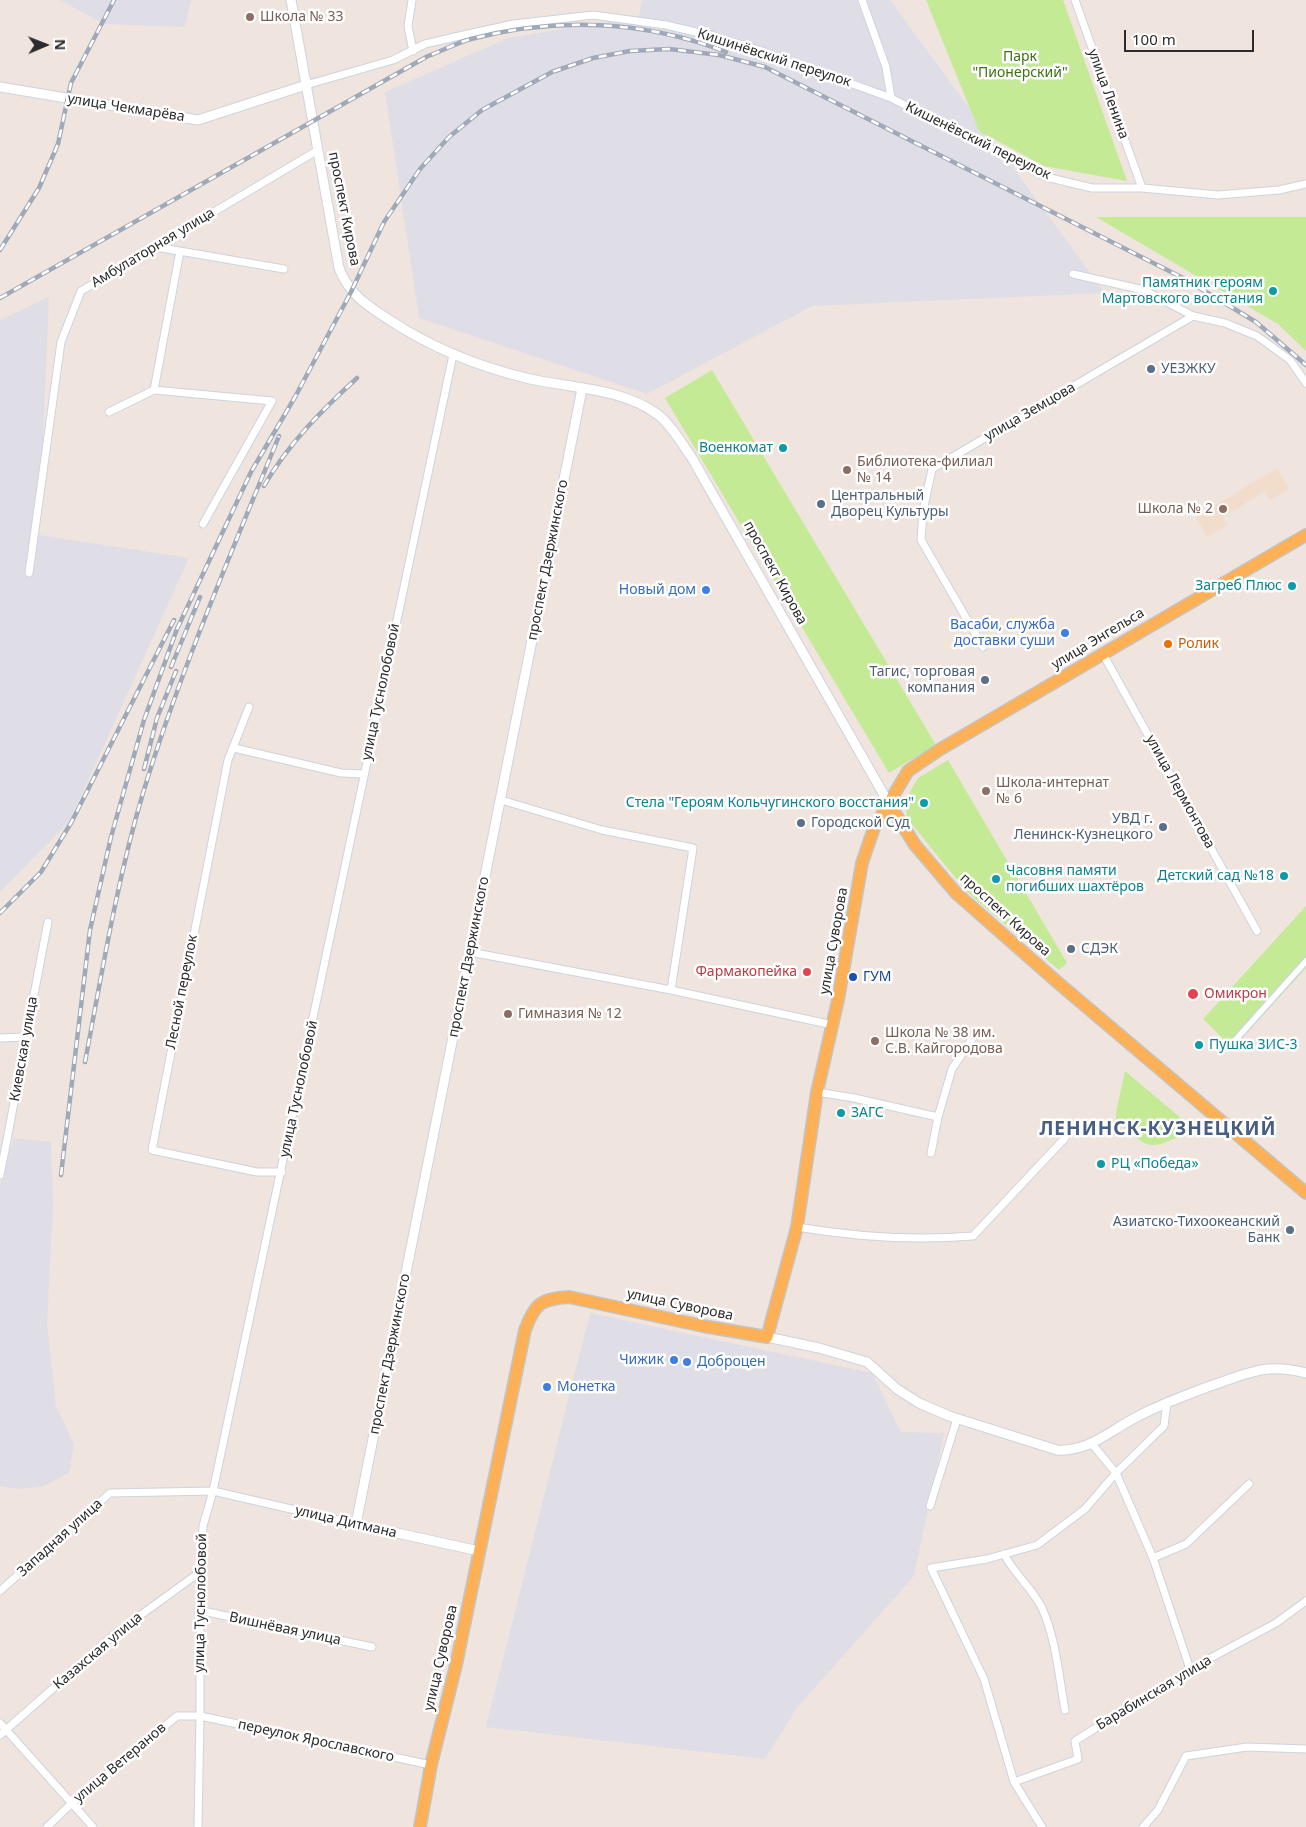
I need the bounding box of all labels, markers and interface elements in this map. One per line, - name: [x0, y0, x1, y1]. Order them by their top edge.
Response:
- place label: Школа № 33: [260, 9, 344, 25]
- marker: Школа № 33: [244, 11, 256, 23]
- north arrow: [20, 20, 70, 70]
- scale bar: [1126, 20, 1256, 52]
- street label: Кишинёвский переулок: [695, 25, 853, 91]
- text: 100 m: [1132, 29, 1176, 49]
- text: N: [51, 39, 70, 51]
- street label: улица Ленина: [1084, 47, 1132, 141]
- park label: Парк "Пионерский": [972, 49, 1068, 82]
- street label: улица Чекмарёва: [66, 90, 186, 126]
- street label: Кишенёвский переулок: [903, 98, 1053, 184]
- street label: проспект Кирова: [325, 150, 363, 268]
- street label: Амбулаторная улица: [88, 205, 218, 291]
- place label: Памятник героям Мартовского восстания: [1102, 275, 1263, 308]
- marker: Памятник героям Мартовского восстания: [1267, 285, 1279, 297]
- place label: УЕЗЖКУ: [1161, 361, 1216, 377]
- marker: УЕЗЖКУ: [1145, 363, 1157, 375]
- street label: улица Земцова: [981, 379, 1079, 445]
- place label: Военкомат: [699, 440, 773, 456]
- marker: Военкомат: [777, 442, 789, 454]
- place label: Библиотека-филиал № 14: [857, 454, 993, 487]
- marker: Библиотека-филиал № 14: [841, 464, 853, 476]
- street label: проспект Дзержинского: [524, 478, 572, 642]
- place label: Центральный Дворец Культуры: [831, 488, 949, 520]
- marker: Центральный Дворец Культуры: [815, 498, 827, 510]
- place label: Школа № 2: [1137, 501, 1213, 517]
- marker: Школа № 2: [1217, 503, 1229, 515]
- street label: проспект Кирова: [740, 518, 810, 628]
- place label: Загреб Плюс: [1195, 578, 1282, 594]
- marker: Загреб Плюс: [1286, 580, 1298, 592]
- place label: Новый дом: [619, 582, 696, 598]
- marker: Новый дом: [700, 584, 712, 596]
- street label: улица Энгельса: [1049, 605, 1147, 673]
- place label: Васаби, служба доставки суши: [950, 617, 1055, 650]
- street label: улица Туснолобовой: [358, 622, 404, 762]
- marker: Васаби, служба доставки суши: [1059, 627, 1071, 639]
- place label: Ролик: [1178, 636, 1219, 652]
- marker: Ролик: [1162, 638, 1174, 650]
- place label: Тагис, торговая компания: [870, 664, 975, 696]
- marker: Тагис, торговая компания: [979, 674, 991, 686]
- street label: улица Лермонтова: [1142, 732, 1218, 852]
- place label: Школа-интернат № 6: [996, 775, 1109, 808]
- marker: Школа-интернат № 6: [980, 785, 992, 797]
- place label: Стела "Героям Кольчугинского восстания": [626, 795, 914, 811]
- marker: Стела "Героям Кольчугинского восстания": [918, 797, 930, 809]
- place label: УВД г. Ленинск-Кузнецкого: [1014, 811, 1153, 844]
- place label: Городской Суд: [811, 815, 910, 831]
- marker: Городской Суд: [795, 817, 807, 829]
- marker: УВД г. Ленинск-Кузнецкого: [1157, 821, 1169, 833]
- place label: Часовня памяти погибших шахтёров: [1006, 863, 1144, 896]
- place label: Детский сад №18: [1157, 868, 1274, 884]
- street label: проспект Кирова: [956, 870, 1054, 960]
- marker: Детский сад №18: [1278, 870, 1290, 882]
- marker: Часовня памяти погибших шахтёров: [990, 873, 1002, 885]
- street label: проспект Дзержинского: [445, 875, 493, 1039]
- street label: улица Суворова: [816, 886, 852, 996]
- street label: Лесной переулок: [163, 933, 201, 1051]
- place label: СДЭК: [1081, 941, 1118, 957]
- marker: СДЭК: [1065, 943, 1077, 955]
- place label: Фармакопейка: [695, 964, 797, 980]
- marker: Фармакопейка: [801, 966, 813, 978]
- place label: ГУМ: [863, 969, 891, 985]
- marker: ГУМ: [847, 971, 859, 983]
- place label: Омикрон: [1204, 986, 1267, 1002]
- marker: Омикрон: [1186, 987, 1200, 1001]
- street label: Киевская улица: [6, 995, 42, 1103]
- place label: Гимназия № 12: [518, 1006, 622, 1022]
- marker: Гимназия № 12: [502, 1008, 514, 1020]
- street label: улица Туснолобовой: [276, 1019, 322, 1159]
- place label: Школа № 38 им. С.В. Кайгородова: [885, 1025, 1003, 1058]
- marker: Школа № 38 им. С.В. Кайгородова: [869, 1035, 881, 1047]
- place label: Пушка ЗИС-3: [1209, 1037, 1298, 1053]
- marker: Пушка ЗИС-3: [1193, 1039, 1205, 1051]
- place label: ЗАГС: [851, 1105, 884, 1121]
- marker: ЗАГС: [835, 1107, 847, 1119]
- district label: ЛЕНИНСК-КУЗНЕЦКИЙ: [1037, 1119, 1279, 1141]
- place label: РЦ «Победа»: [1111, 1156, 1199, 1172]
- marker: РЦ «Победа»: [1095, 1158, 1107, 1170]
- place label: Азиатско-Тихоокеанский Банк: [1113, 1214, 1280, 1246]
- marker: Азиатско-Тихоокеанский Банк: [1284, 1224, 1296, 1236]
- street label: проспект Дзержинского: [366, 1272, 414, 1436]
- street label: улица Суворова: [625, 1286, 735, 1324]
- place label: Чижик: [619, 1352, 664, 1368]
- marker: Чижик: [668, 1354, 680, 1366]
- place label: Доброцен: [697, 1354, 766, 1370]
- marker: Доброцен: [681, 1356, 693, 1368]
- place label: Монетка: [557, 1379, 616, 1395]
- marker: Монетка: [541, 1381, 553, 1393]
- street label: Западная улица: [14, 1495, 106, 1581]
- street label: улица Дитмана: [294, 1502, 398, 1542]
- street label: улица Туснолобовой: [191, 1533, 211, 1673]
- street label: улица Суворова: [421, 1603, 461, 1713]
- street label: Казахская улица: [50, 1609, 146, 1693]
- street label: Вишнёвая улица: [228, 1609, 342, 1649]
- street label: Барабинская улица: [1093, 1652, 1215, 1734]
- street label: переулок Ярославского: [236, 1716, 396, 1766]
- street label: улица Ветеранов: [70, 1720, 170, 1806]

